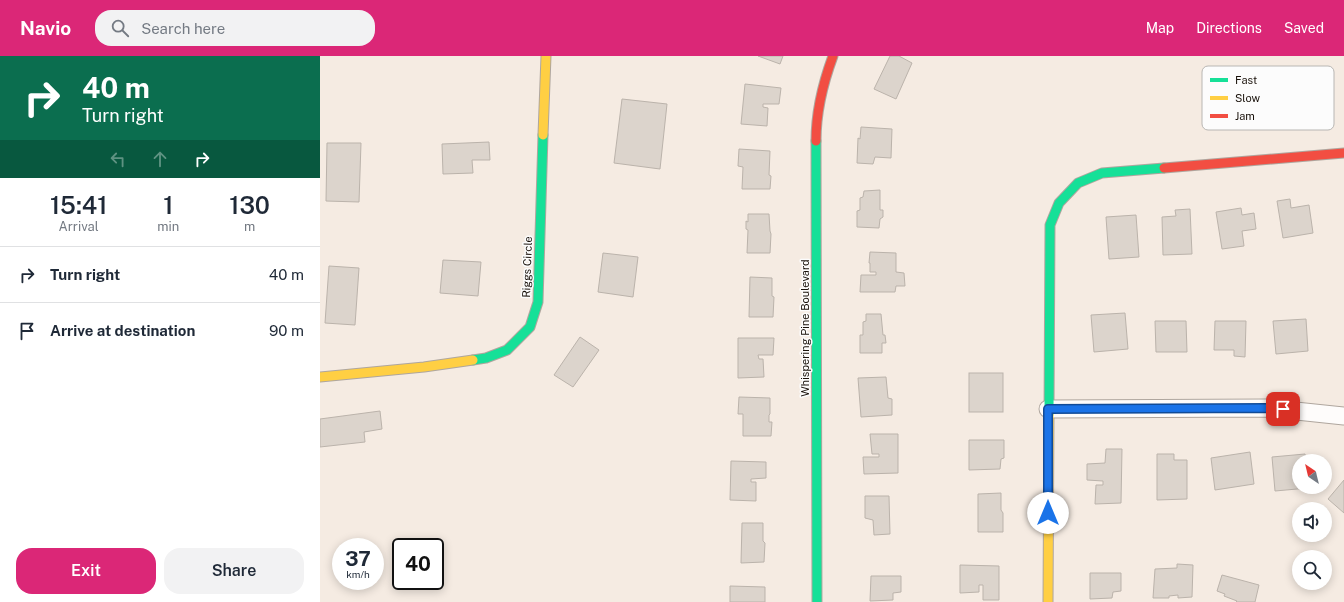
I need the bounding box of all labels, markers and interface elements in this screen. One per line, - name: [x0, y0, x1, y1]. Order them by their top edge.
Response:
- search box: [95, 10, 375, 46]
- text: Navio: [20, 17, 71, 39]
- icon: search: [109, 17, 131, 39]
- text: Search here: [141, 20, 225, 37]
- text: Map: [1146, 20, 1174, 36]
- text: Directions: [1196, 20, 1262, 36]
- text: Saved: [1284, 20, 1324, 36]
- legend: [1202, 66, 1334, 130]
- text: 40 m: [82, 71, 150, 104]
- icon: right: [16, 72, 68, 124]
- text: Fast: [1235, 74, 1257, 86]
- text: Slow: [1235, 92, 1261, 104]
- text: Turn right: [82, 105, 164, 126]
- text: Jam: [1235, 110, 1255, 122]
- icon: left: [107, 148, 129, 170]
- icon: ahead: [149, 148, 171, 170]
- icon: right: [191, 148, 213, 170]
- text: 15:41: [50, 191, 107, 219]
- text: 1: [163, 191, 173, 219]
- text: 130: [229, 191, 270, 219]
- text: Arrival: [59, 219, 99, 234]
- text: min: [157, 219, 179, 234]
- text: m: [244, 219, 255, 234]
- street label: Riggs Circle: [520, 236, 534, 298]
- street label: Whispering Pine Boulevard: [799, 259, 811, 397]
- icon: right: [16, 264, 38, 286]
- text: Turn right: [50, 266, 120, 283]
- text: 40 m: [269, 266, 304, 283]
- icon: arrive: [16, 320, 38, 342]
- text: Arrive at destination: [50, 322, 195, 339]
- text: 90 m: [269, 322, 304, 339]
- pin: [1266, 392, 1300, 426]
- icon: arrive: [1272, 398, 1294, 420]
- north arrow: [1292, 454, 1332, 494]
- map controls: [1292, 454, 1332, 590]
- position arrow: [1027, 492, 1069, 534]
- button: sound: [1292, 502, 1332, 542]
- speed limit sign: 40: [392, 538, 444, 590]
- text: 37: [345, 547, 371, 571]
- button: Exit: [16, 548, 156, 594]
- button: Share: [164, 548, 304, 594]
- button: search: [1292, 550, 1332, 590]
- text: km/h: [346, 568, 370, 580]

